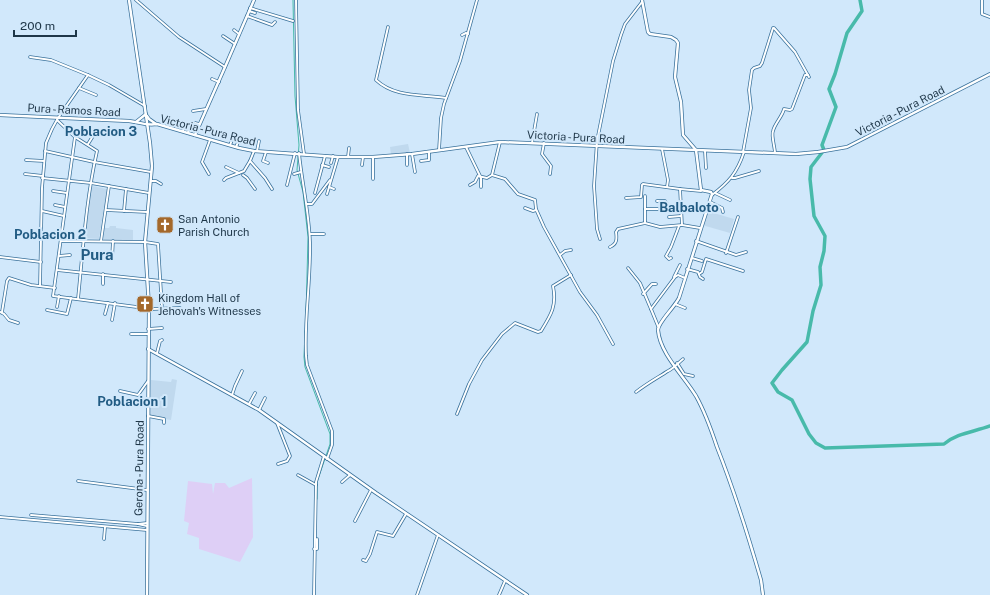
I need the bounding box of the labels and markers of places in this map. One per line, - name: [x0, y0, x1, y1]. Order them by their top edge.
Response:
- place label: San Antonio Parish Church: [178, 213, 249, 238]
- church icon: San Antonio Parish Church: [155, 215, 175, 235]
- place label: Kingdom Hall of Jehovah's Witnesses: [158, 292, 261, 317]
- church icon: Kingdom Hall of Jehovah's Witnesses: [135, 294, 155, 314]

